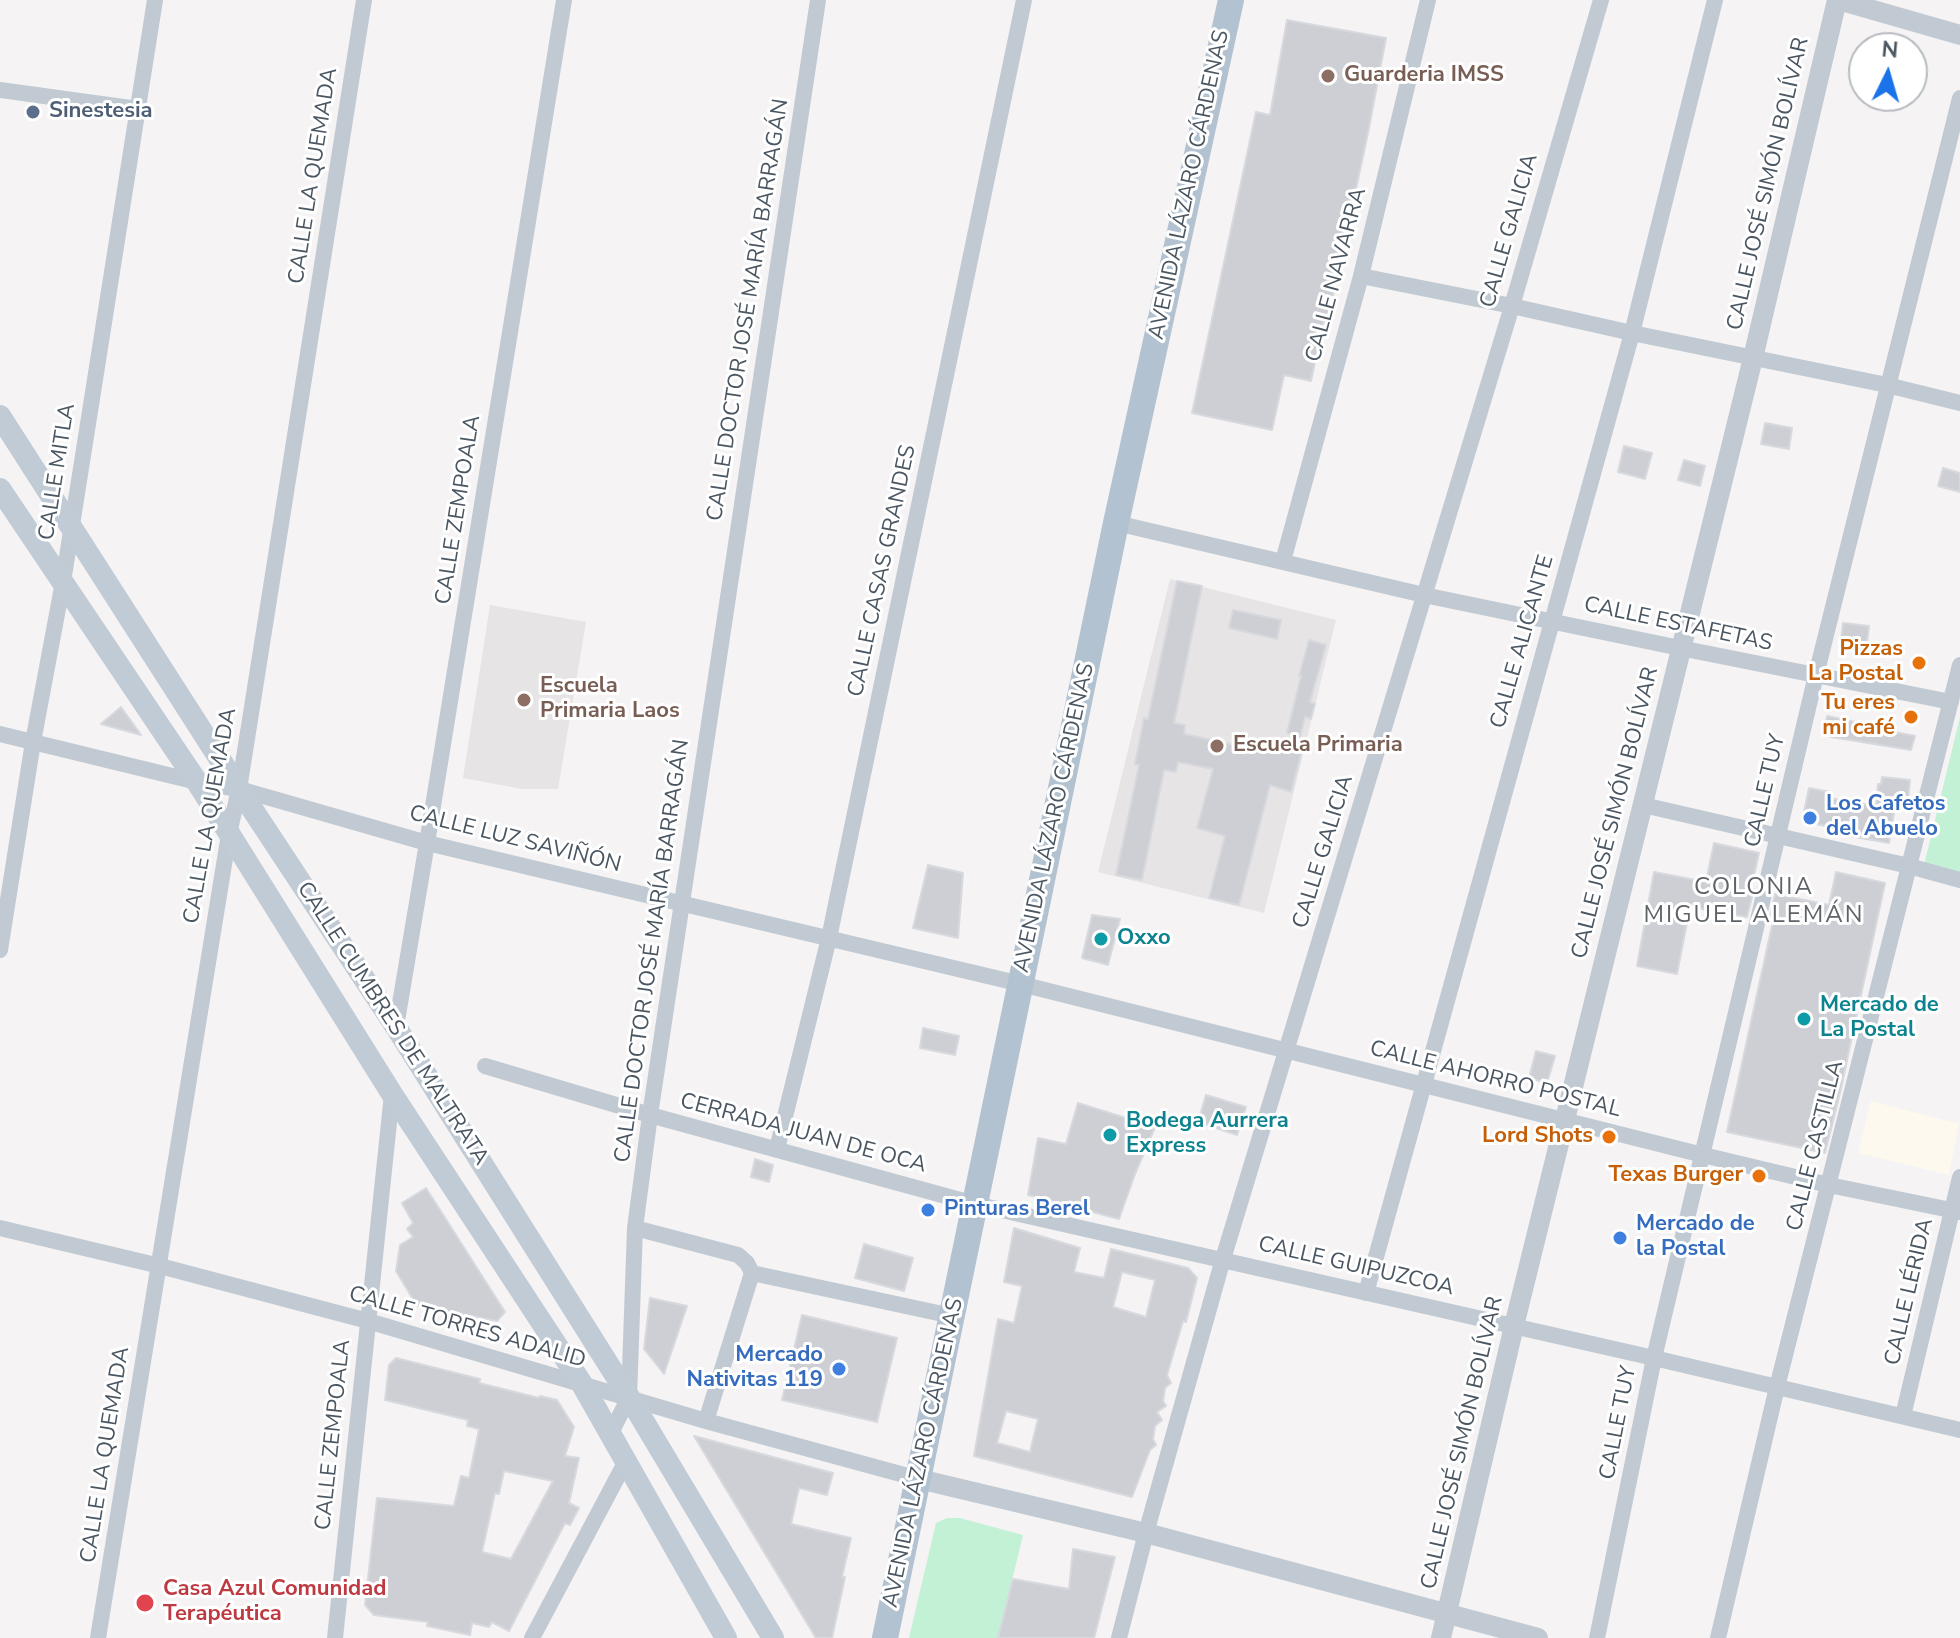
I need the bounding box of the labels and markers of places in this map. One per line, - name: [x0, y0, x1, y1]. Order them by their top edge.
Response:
- place label: Guarderia IMSS: [1344, 63, 1504, 89]
- marker: Guarderia IMSS: [1319, 67, 1337, 85]
- place label: Sinestesia: [49, 99, 153, 125]
- marker: Sinestesia: [24, 103, 42, 121]
- place label: Pizzas La Postal: [1808, 637, 1903, 688]
- marker: Pizzas La Postal: [1910, 654, 1928, 672]
- place label: Escuela Primaria Laos: [540, 674, 680, 726]
- marker: Escuela Primaria Laos: [515, 691, 533, 709]
- place label: Tu eres mi café: [1821, 691, 1895, 742]
- marker: Tu eres mi café: [1902, 708, 1920, 726]
- place label: Escuela Primaria: [1233, 733, 1403, 759]
- marker: Escuela Primaria: [1208, 737, 1226, 755]
- place label: Los Cafetos del Abuelo: [1826, 792, 1946, 844]
- marker: Los Cafetos del Abuelo: [1801, 809, 1819, 827]
- place label: Oxxo: [1117, 926, 1171, 952]
- marker: Oxxo: [1092, 930, 1110, 948]
- place label: Mercado de La Postal: [1820, 993, 1939, 1044]
- marker: Mercado de La Postal: [1795, 1010, 1813, 1028]
- place label: Bodega Aurrera Express: [1126, 1109, 1289, 1160]
- place label: Lord Shots: [1482, 1124, 1593, 1150]
- marker: Bodega Aurrera Express: [1101, 1126, 1119, 1144]
- marker: Lord Shots: [1600, 1128, 1618, 1146]
- place label: Texas Burger: [1608, 1163, 1743, 1189]
- marker: Texas Burger: [1750, 1167, 1768, 1185]
- place label: Pinturas Berel: [944, 1197, 1090, 1223]
- marker: Pinturas Berel: [919, 1201, 937, 1219]
- place label: Mercado de la Postal: [1636, 1212, 1755, 1264]
- marker: Mercado de la Postal: [1611, 1229, 1629, 1247]
- place label: Mercado Nativitas 119: [686, 1343, 823, 1394]
- marker: Mercado Nativitas 119: [830, 1360, 848, 1378]
- place label: Casa Azul Comunidad Terapéutica: [163, 1577, 387, 1628]
- marker: Casa Azul Comunidad Terapéutica: [134, 1592, 156, 1614]

